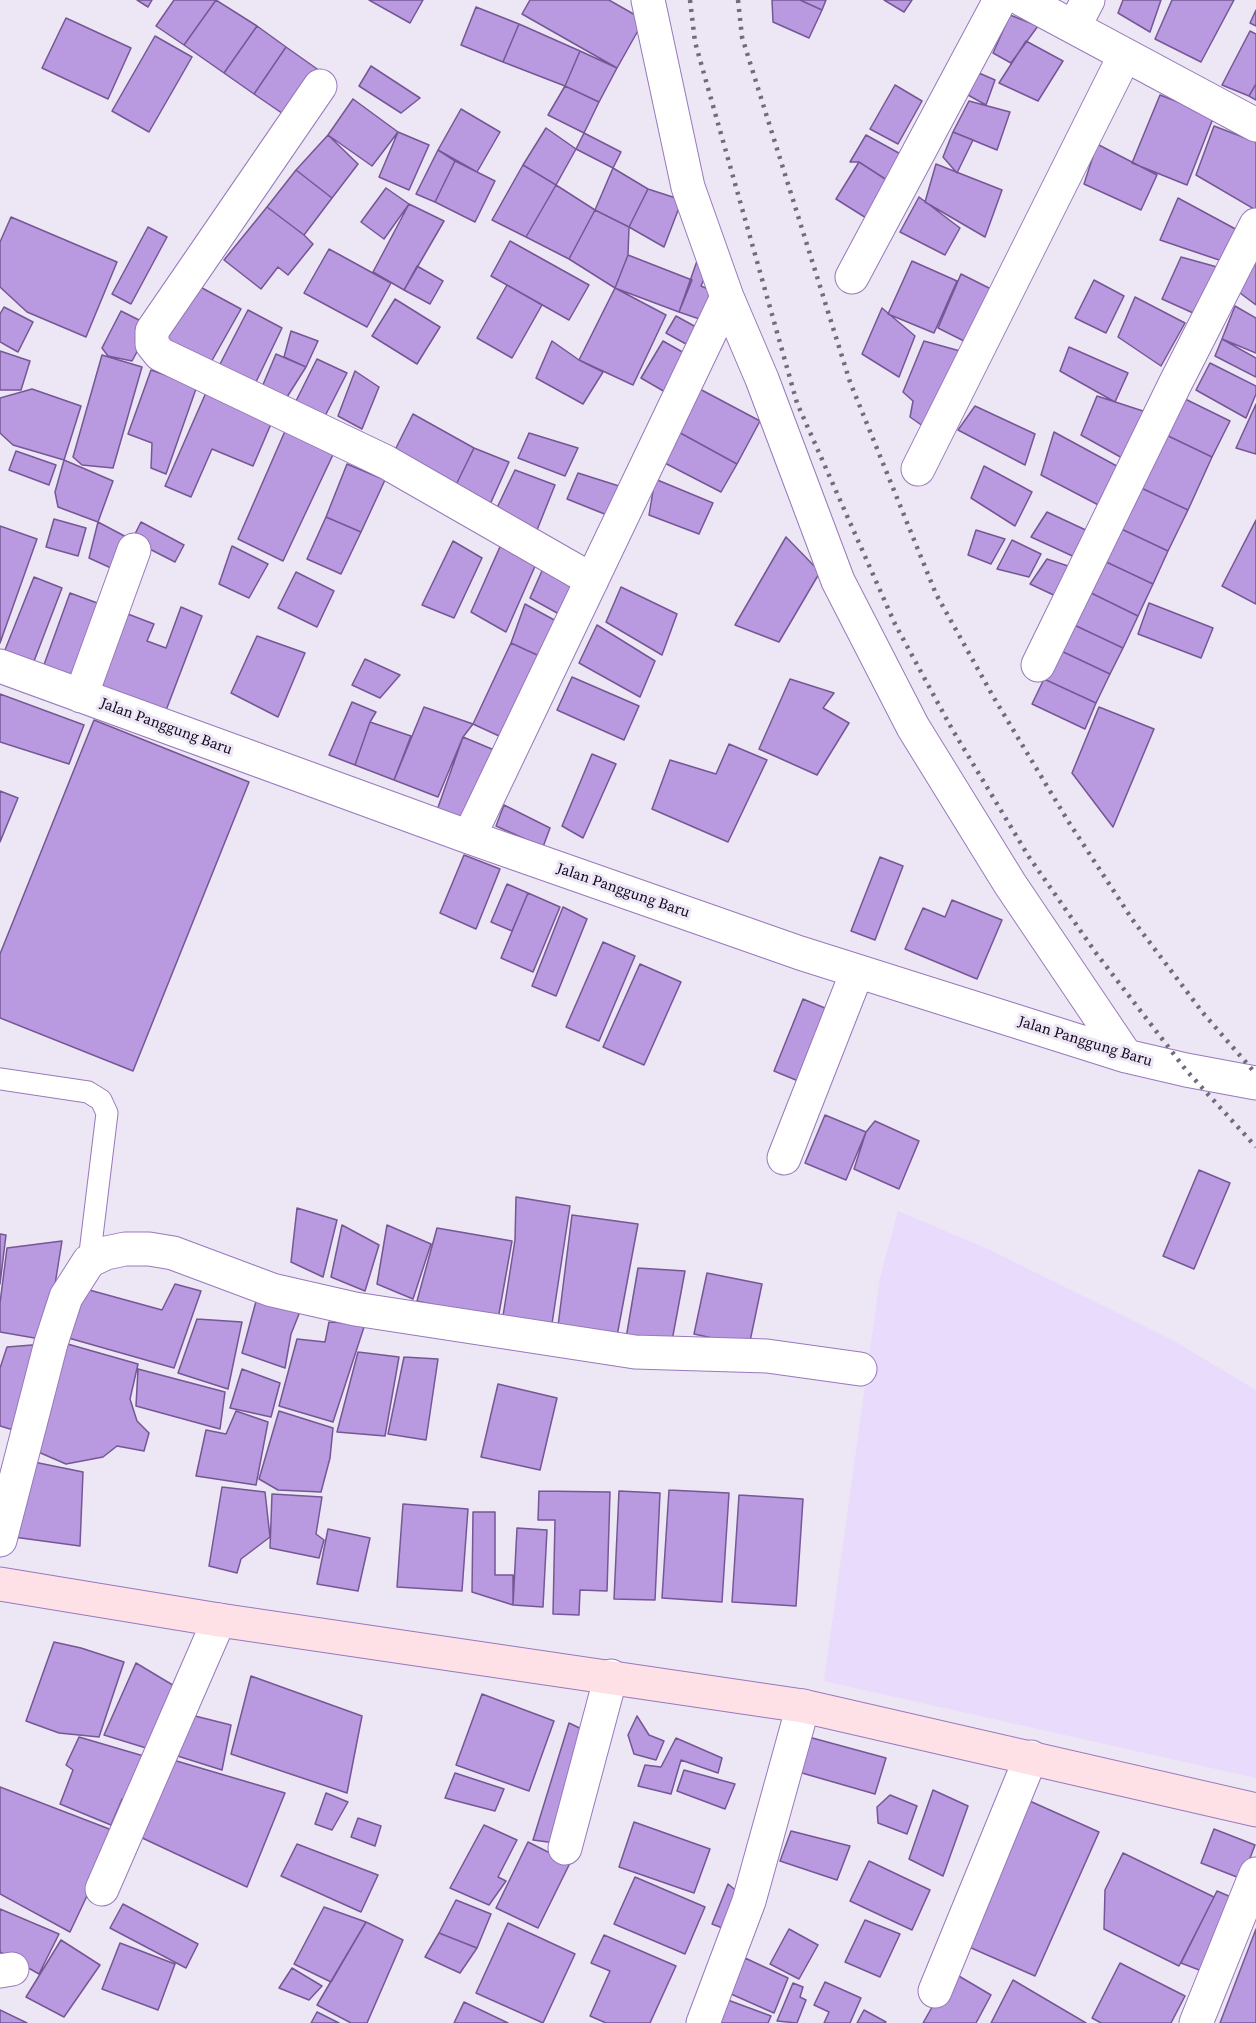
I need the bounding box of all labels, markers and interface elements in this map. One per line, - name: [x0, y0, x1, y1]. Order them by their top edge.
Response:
- street label: Jalan Panggung Baru: [97, 695, 235, 759]
- street label: Jalan Panggung Baru: [554, 860, 692, 922]
- street label: Jalan Panggung Baru: [1016, 1013, 1154, 1071]

